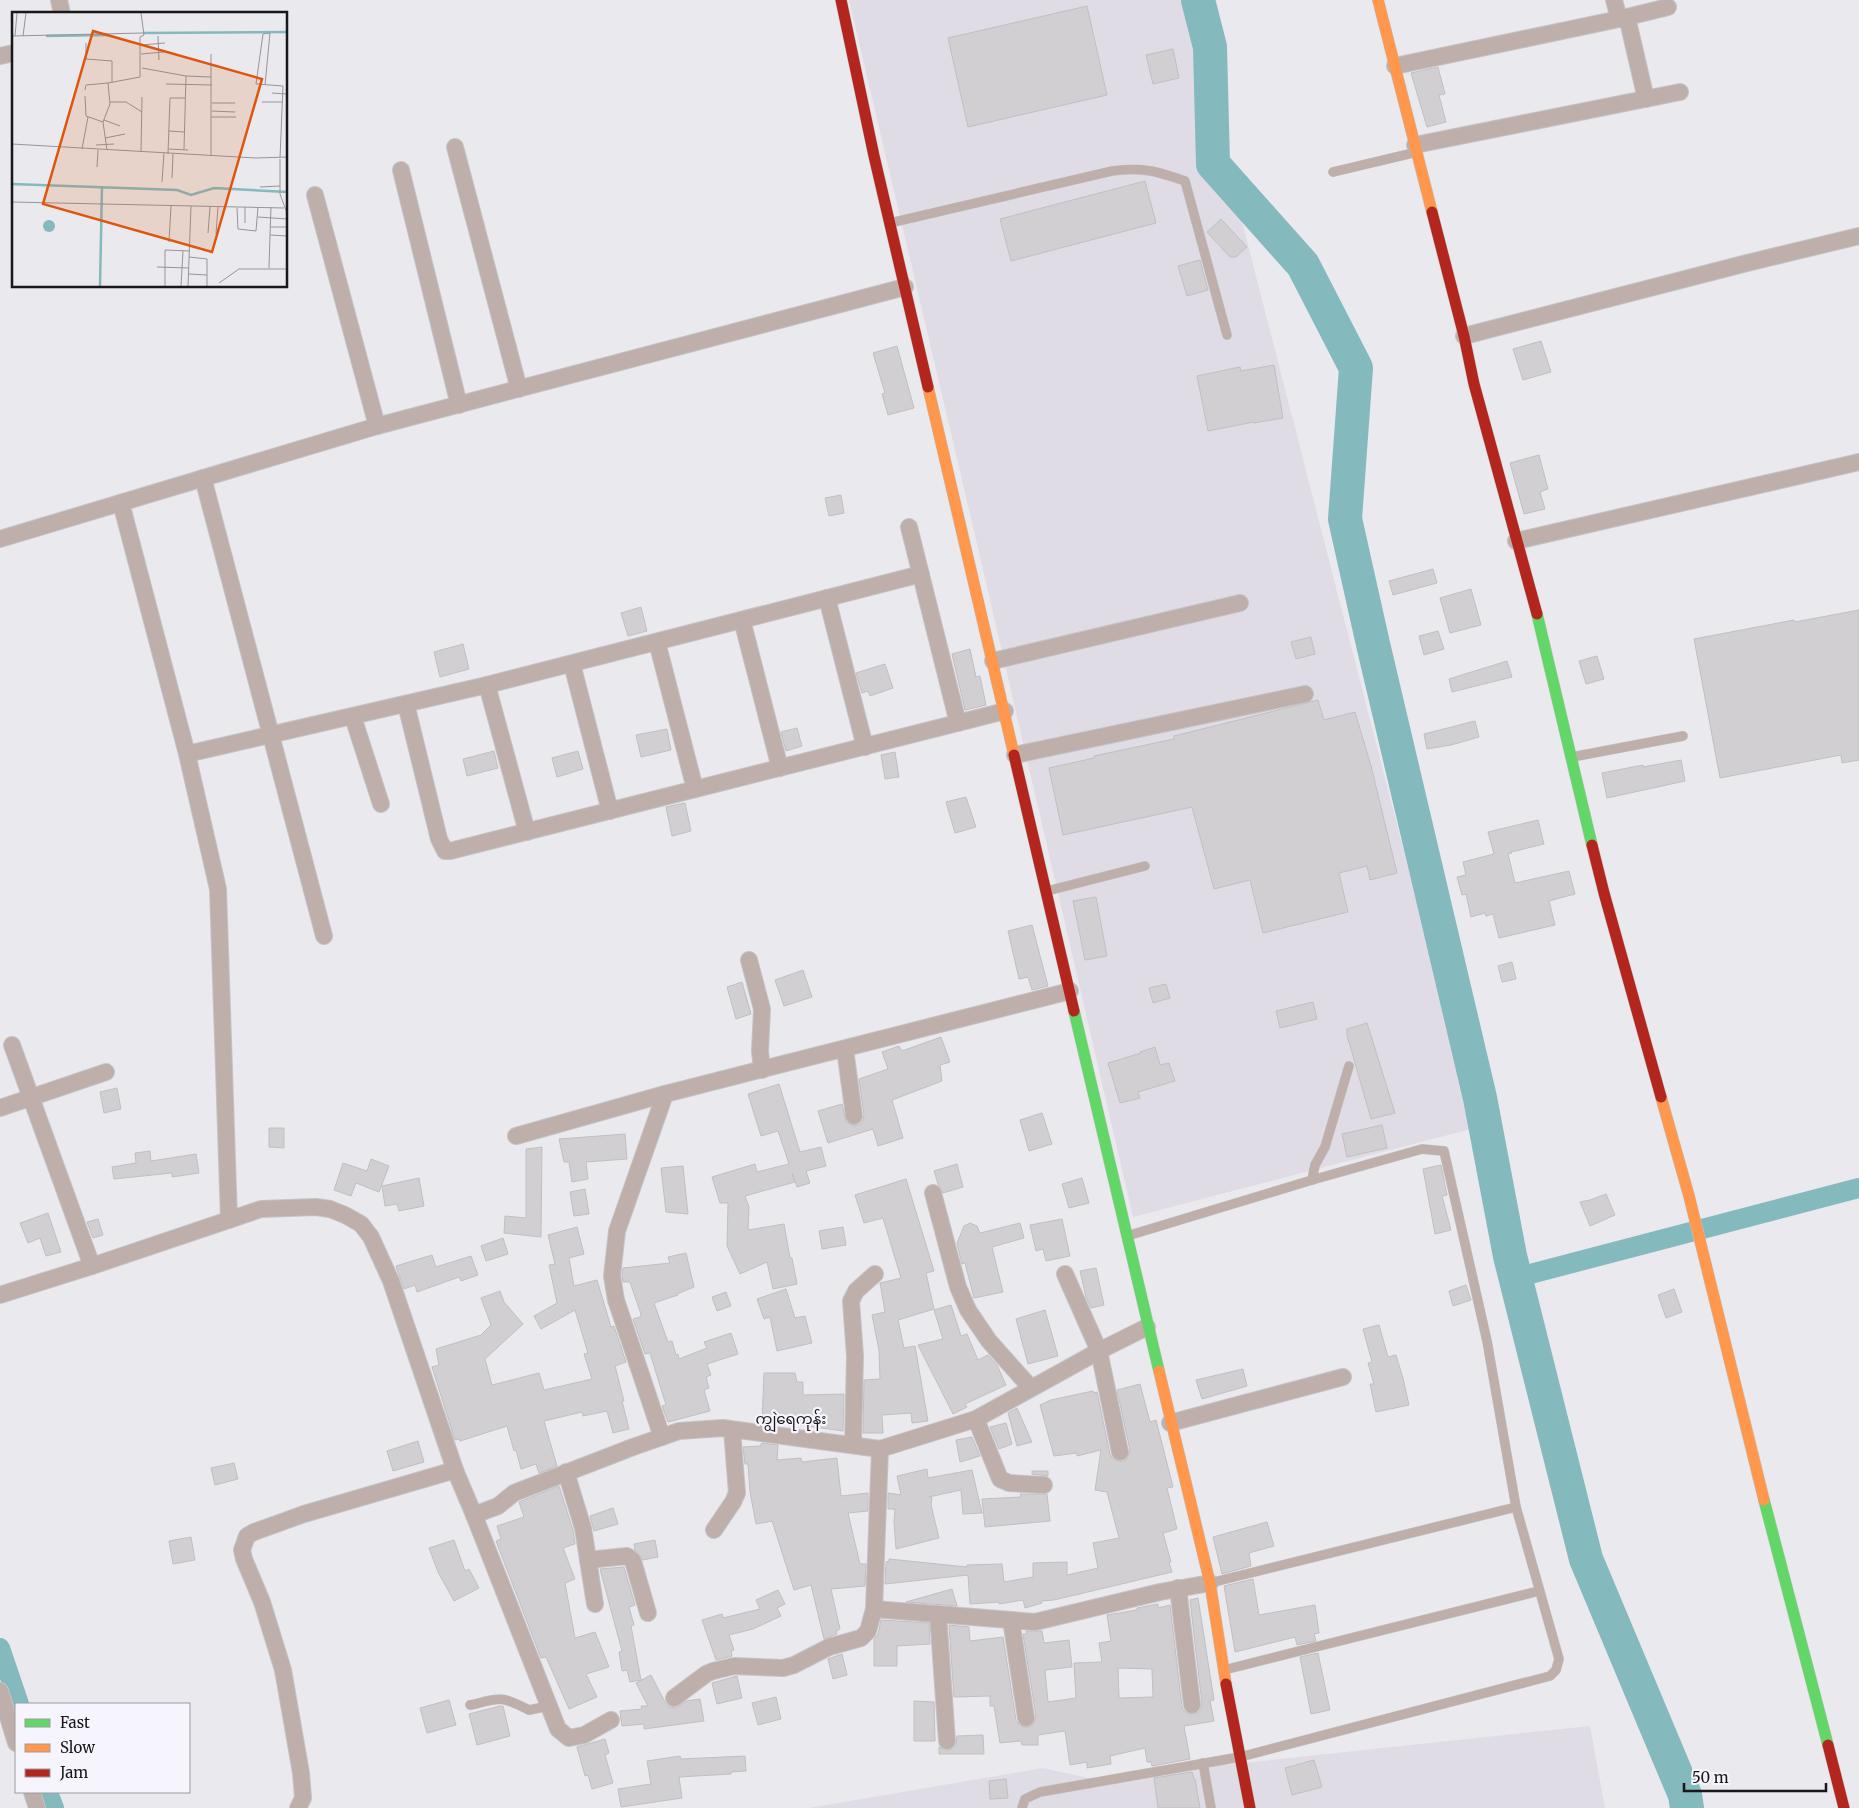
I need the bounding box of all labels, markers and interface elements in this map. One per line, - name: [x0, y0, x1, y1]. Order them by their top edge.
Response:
- inset map: [12, 12, 288, 288]
- district label: ကျွဲရေကုန်း: [756, 1409, 826, 1432]
- legend: [15, 1703, 190, 1793]
- text: Fast: [60, 1713, 90, 1732]
- text: Slow: [60, 1738, 95, 1757]
- scale bar: [1684, 1760, 1826, 1792]
- text: Jam: [59, 1763, 88, 1782]
- text: 50 m: [1692, 1768, 1729, 1787]

